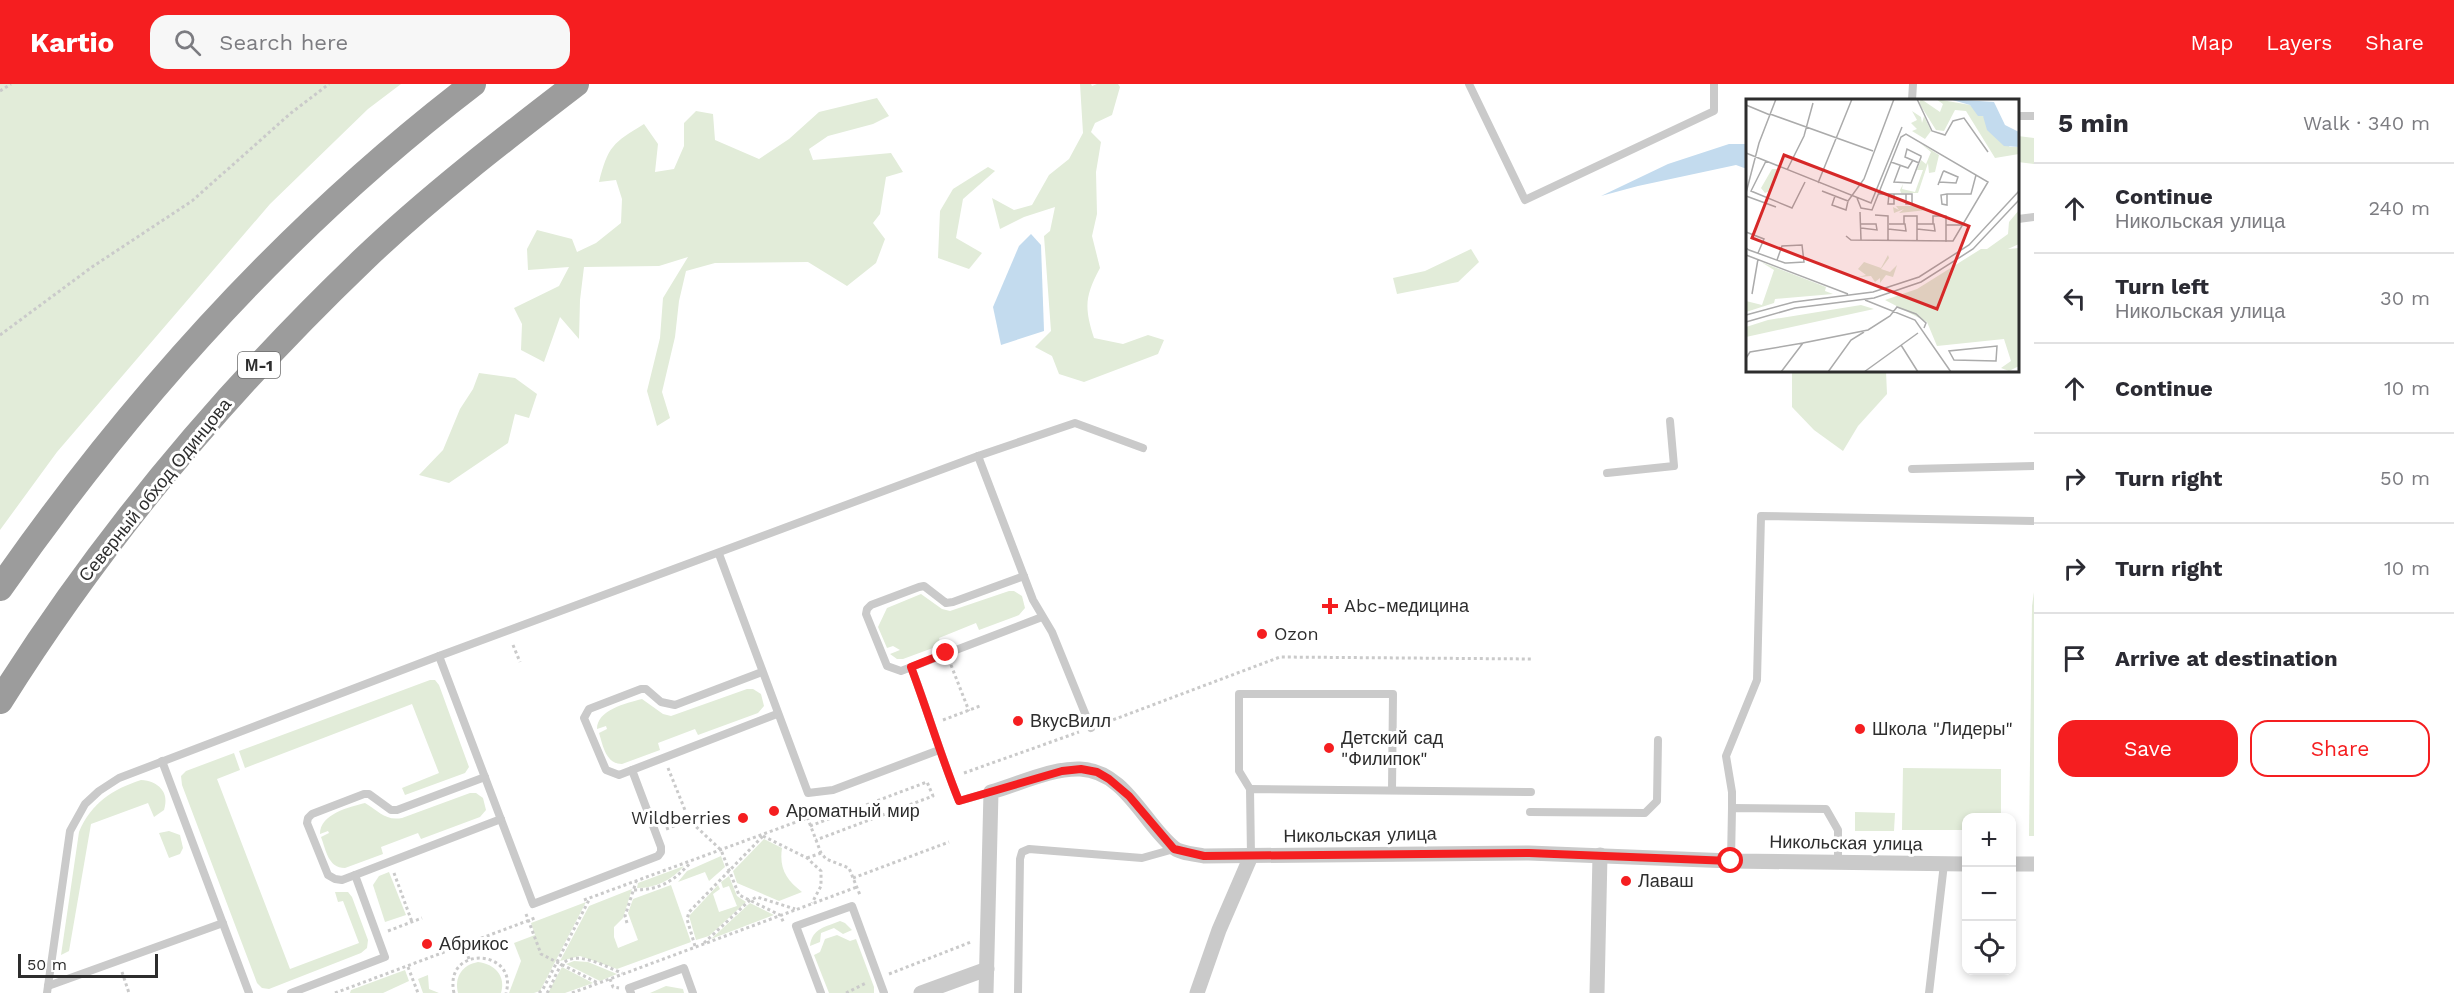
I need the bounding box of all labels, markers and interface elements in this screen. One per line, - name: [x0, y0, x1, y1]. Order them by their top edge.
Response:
- search box: [150, 15, 570, 69]
- text: Kartio: [30, 26, 114, 59]
- icon: search: [171, 26, 204, 59]
- text: Search here: [219, 30, 348, 55]
- text: Map: [2190, 30, 2233, 55]
- text: Layers: [2266, 30, 2332, 55]
- text: Share: [2365, 30, 2424, 55]
- inset map: [1746, 99, 2019, 372]
- text: 5 min: [2058, 108, 2129, 138]
- text: Walk · 340 m: [2303, 111, 2430, 135]
- text: Continue: [2115, 184, 2213, 209]
- icon: ahead: [2058, 192, 2091, 225]
- text: 240 m: [2368, 196, 2430, 220]
- text: Никольская улица: [2115, 209, 2285, 233]
- text: Turn left: [2115, 274, 2209, 299]
- icon: left: [2058, 282, 2091, 315]
- text: 30 m: [2380, 286, 2430, 310]
- text: Никольская улица: [2115, 299, 2285, 323]
- road number: М-1: [238, 352, 280, 378]
- icon: ahead: [2058, 372, 2091, 405]
- text: Continue: [2115, 376, 2213, 401]
- text: 10 m: [2384, 376, 2430, 400]
- street label: Северный обход Одинцова: [74, 393, 236, 586]
- icon: right: [2058, 462, 2091, 495]
- text: Turn right: [2115, 466, 2222, 491]
- text: 50 m: [2380, 466, 2430, 490]
- icon: right: [2058, 552, 2091, 585]
- text: Turn right: [2115, 556, 2222, 581]
- text: 10 m: [2384, 556, 2430, 580]
- place label: Abc-медицина: [1344, 595, 1470, 616]
- marker: Abc-медицина: [1321, 597, 1339, 615]
- place label: Ozon: [1274, 623, 1319, 644]
- marker: Ozon: [1255, 627, 1269, 641]
- route end: [932, 639, 958, 665]
- icon: arrive: [2058, 642, 2091, 675]
- text: Arrive at destination: [2115, 646, 2338, 671]
- place label: ВкусВилл: [1030, 710, 1111, 731]
- marker: ВкусВилл: [1011, 714, 1025, 728]
- place label: Школа "Лидеры": [1872, 718, 2013, 739]
- button: Save: [2058, 720, 2238, 777]
- button: Share: [2250, 720, 2430, 777]
- marker: Школа "Лидеры": [1853, 722, 1867, 736]
- place label: Детский сад "Филипок": [1341, 727, 1444, 769]
- marker: Детский сад "Филипок": [1322, 741, 1336, 755]
- place label: Ароматный мир: [786, 800, 920, 821]
- marker: Ароматный мир: [767, 804, 781, 818]
- place label: Wildberries: [631, 807, 731, 828]
- marker: Wildberries: [736, 811, 750, 825]
- map controls: [1962, 813, 2016, 975]
- button: +: [1962, 813, 2016, 867]
- street label: Никольская улица: [1283, 823, 1438, 846]
- street label: Никольская улица: [1769, 831, 1924, 854]
- route start: [1717, 847, 1743, 873]
- button: −: [1962, 867, 2016, 921]
- place label: Лаваш: [1638, 870, 1694, 891]
- marker: Лаваш: [1619, 874, 1633, 888]
- button: locate: [1962, 921, 2016, 975]
- place label: Абрикос: [439, 933, 508, 954]
- marker: Абрикос: [420, 937, 434, 951]
- scale bar: [18, 951, 158, 978]
- text: 50 m: [27, 955, 67, 974]

